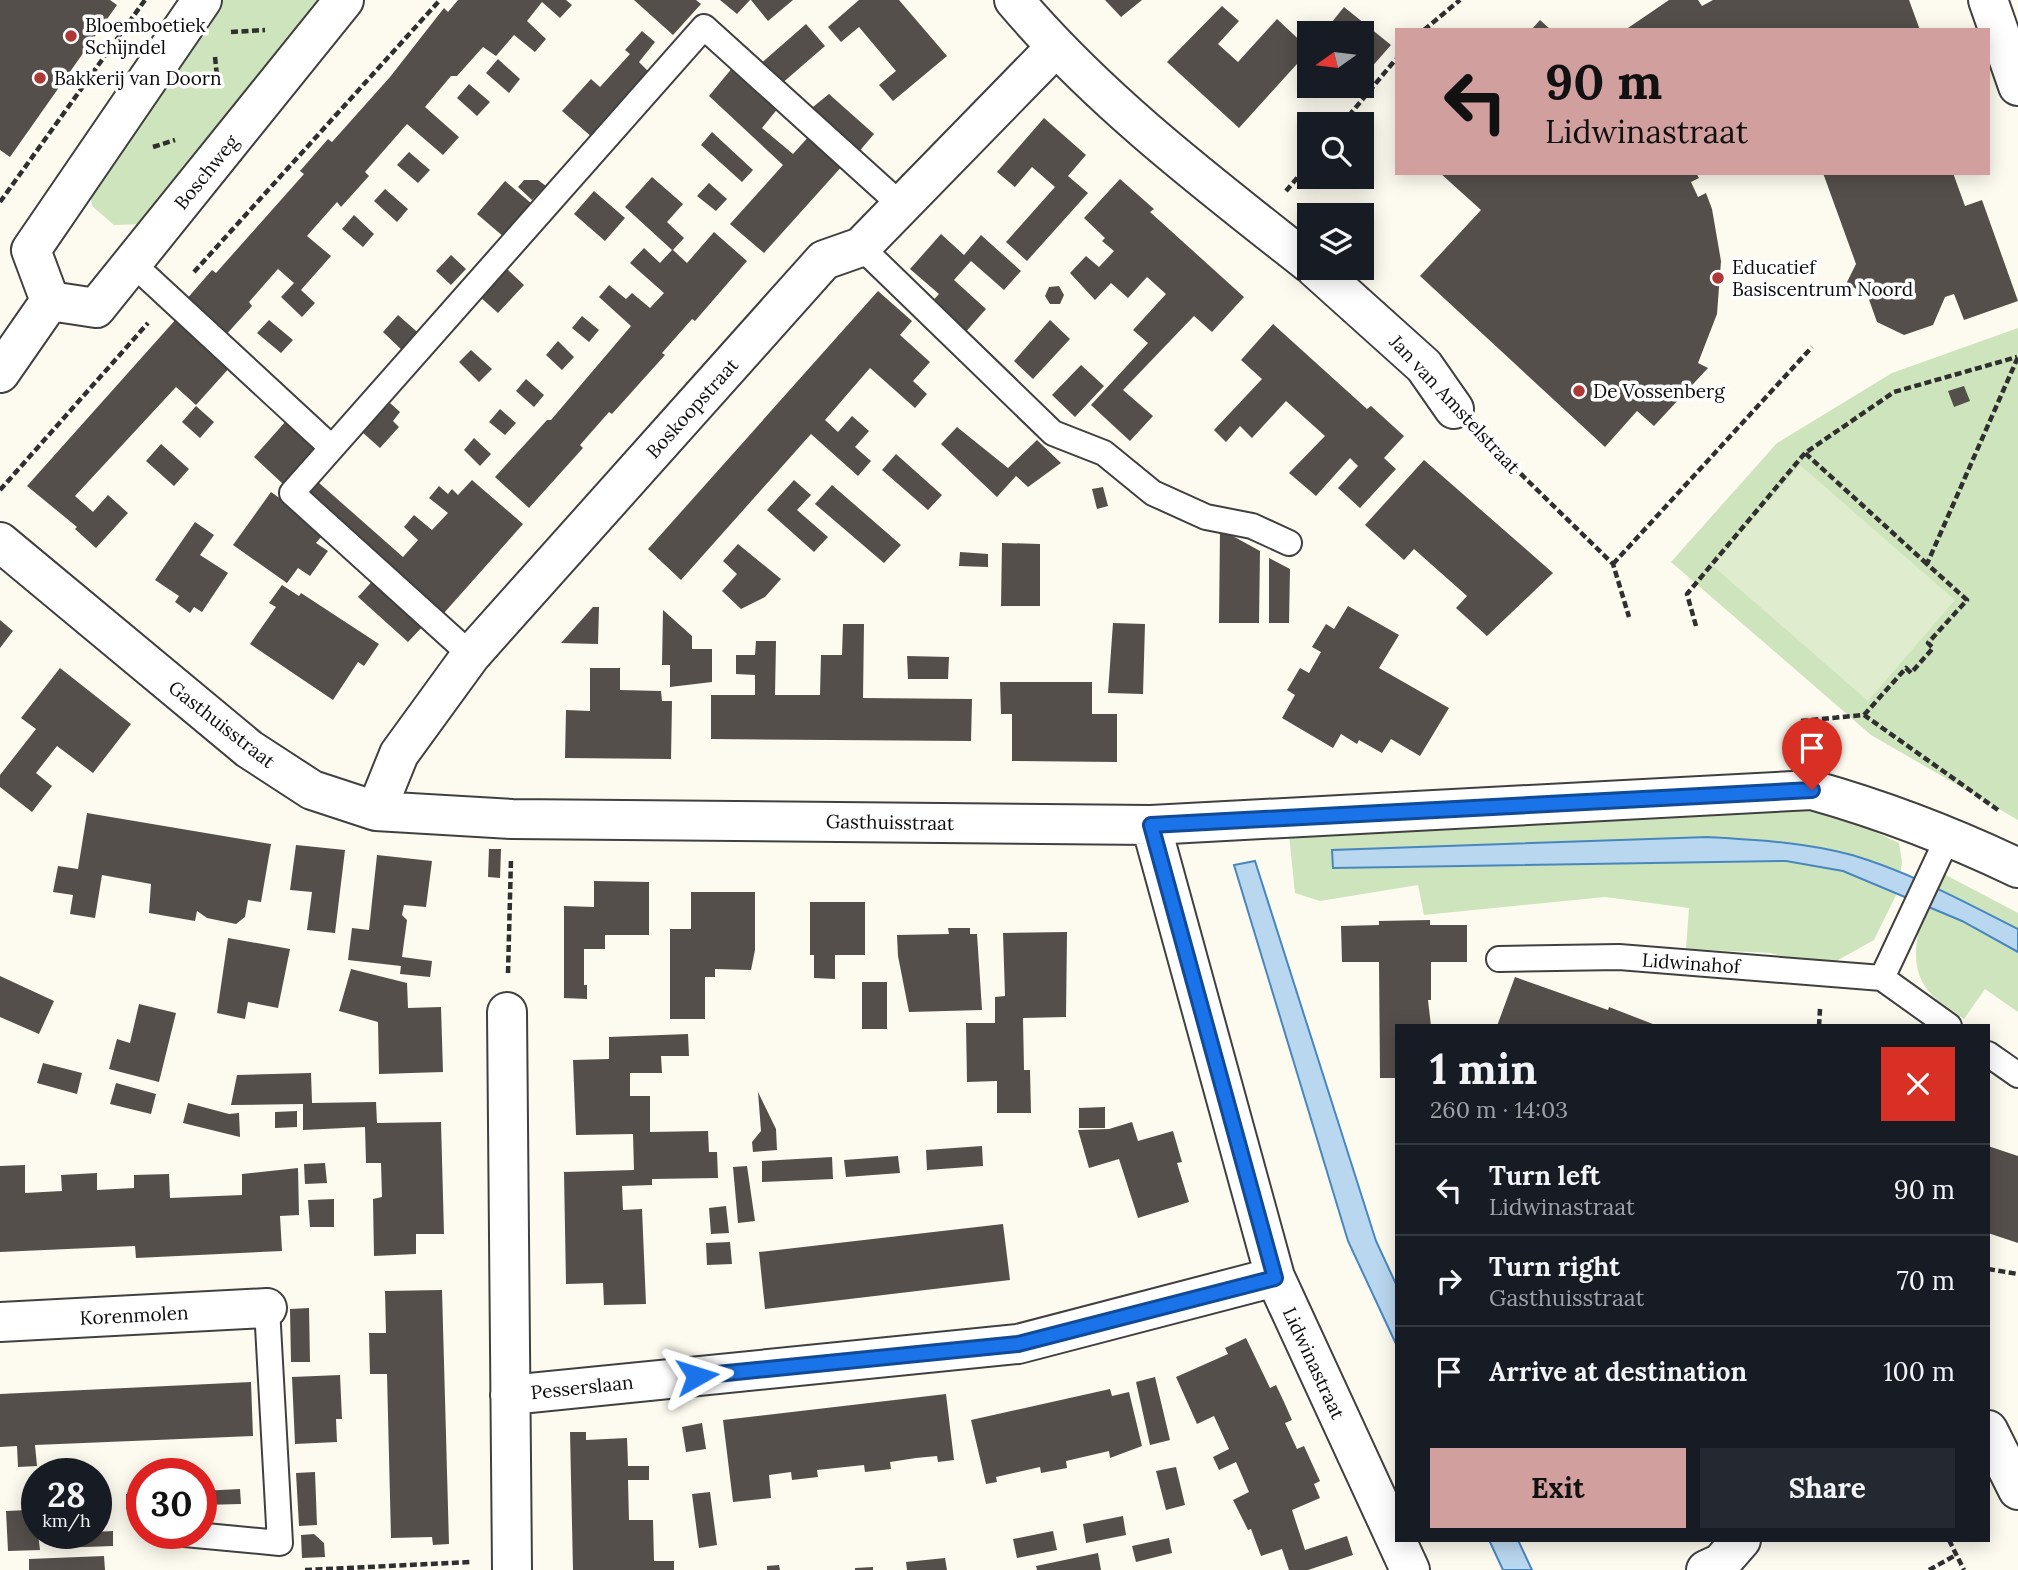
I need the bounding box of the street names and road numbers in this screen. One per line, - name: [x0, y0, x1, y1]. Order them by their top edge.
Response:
- street label: Boschweg: [169, 130, 244, 214]
- street label: Jan van Amstelstraat: [1384, 329, 1526, 479]
- street label: Boskoopstraat: [641, 353, 744, 463]
- street label: Gasthuisstraat: [164, 675, 280, 773]
- street label: Gasthuisstraat: [826, 809, 955, 835]
- street label: Lidwinahof: [1641, 948, 1742, 979]
- street label: Korenmolen: [79, 1300, 189, 1330]
- street label: Lidwinastraat: [1278, 1303, 1351, 1423]
- street label: Pesserslaan: [530, 1370, 634, 1404]

